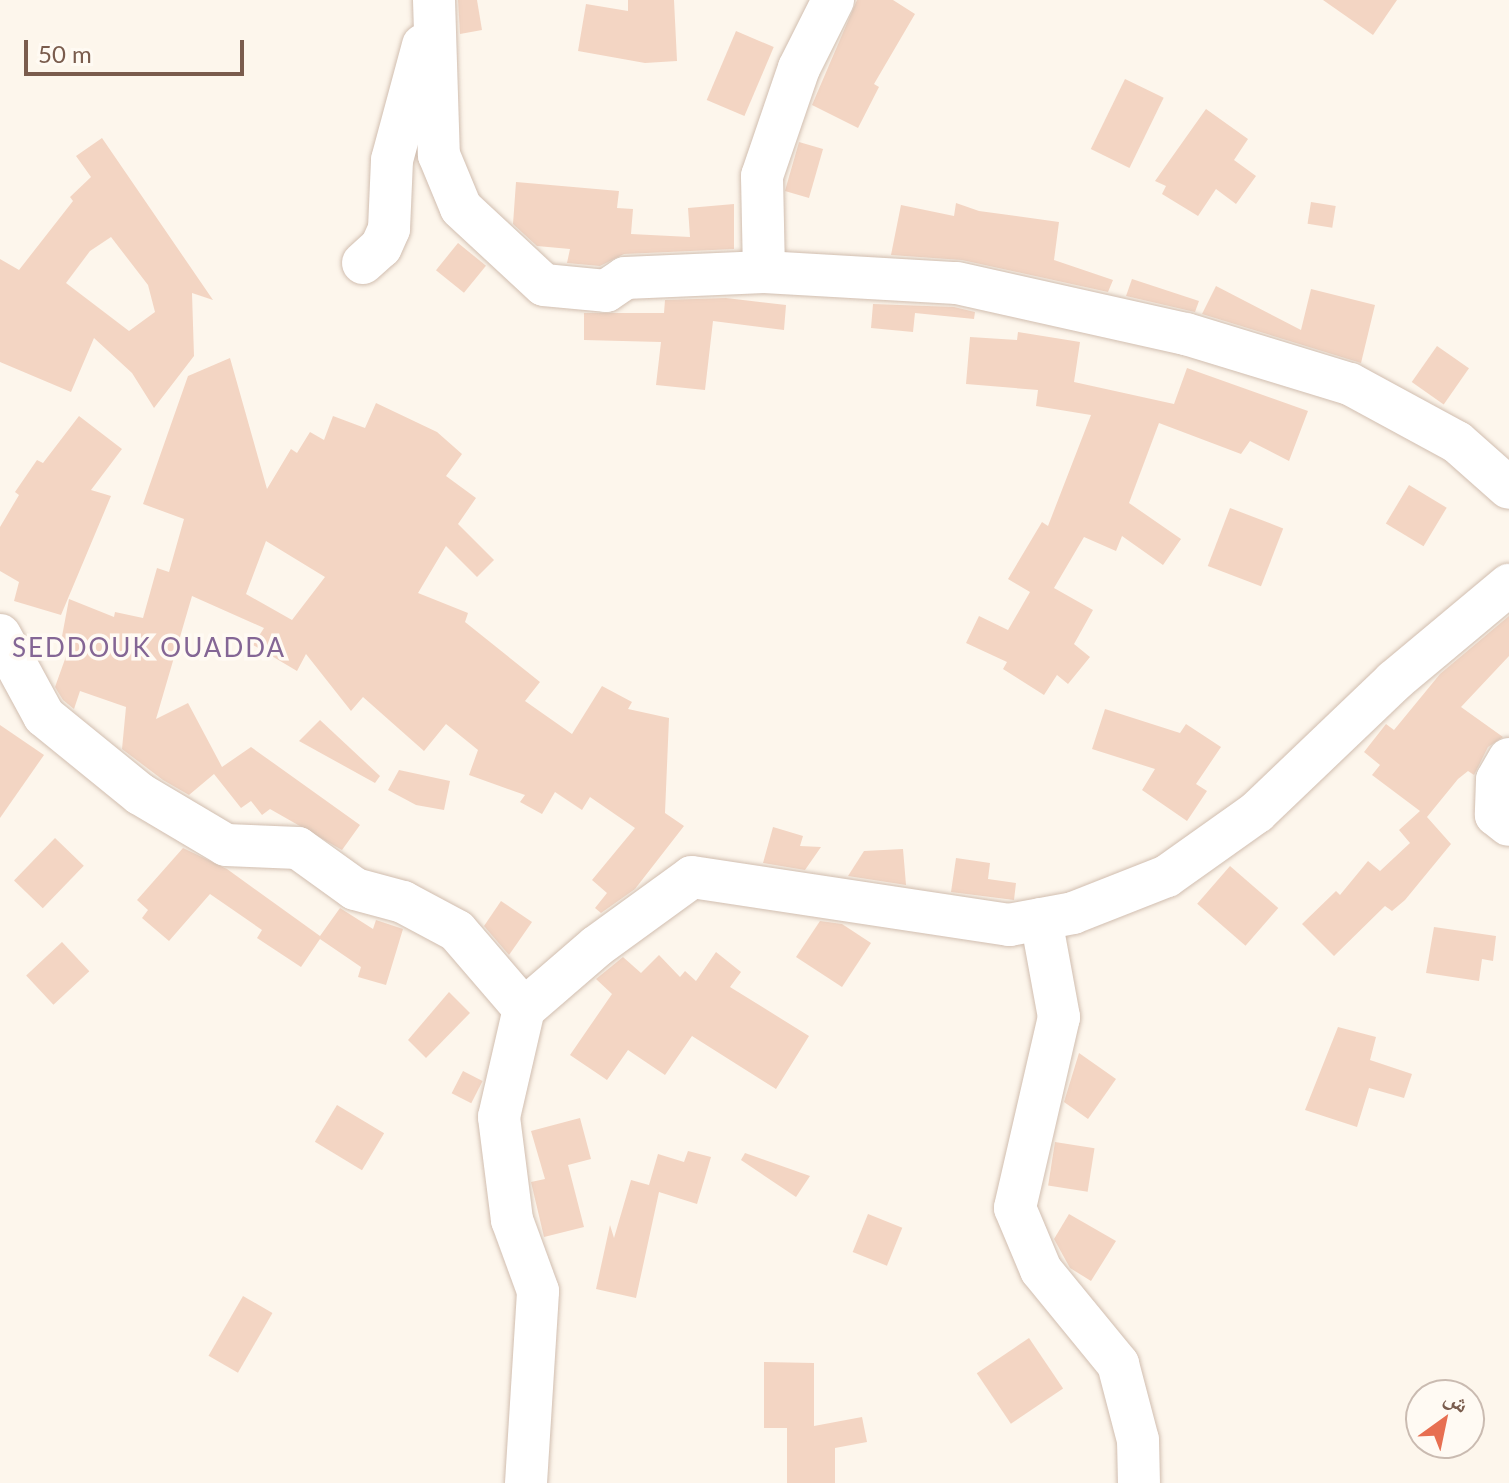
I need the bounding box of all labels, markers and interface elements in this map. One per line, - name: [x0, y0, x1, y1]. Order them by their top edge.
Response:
- scale bar: [28, 24, 248, 74]
- text: 50 m: [38, 39, 92, 68]
- district label: SEDDOUK OUADDA: [12, 632, 286, 664]
- north arrow: [1405, 1379, 1485, 1459]
- text: ش: [1440, 1382, 1474, 1418]

